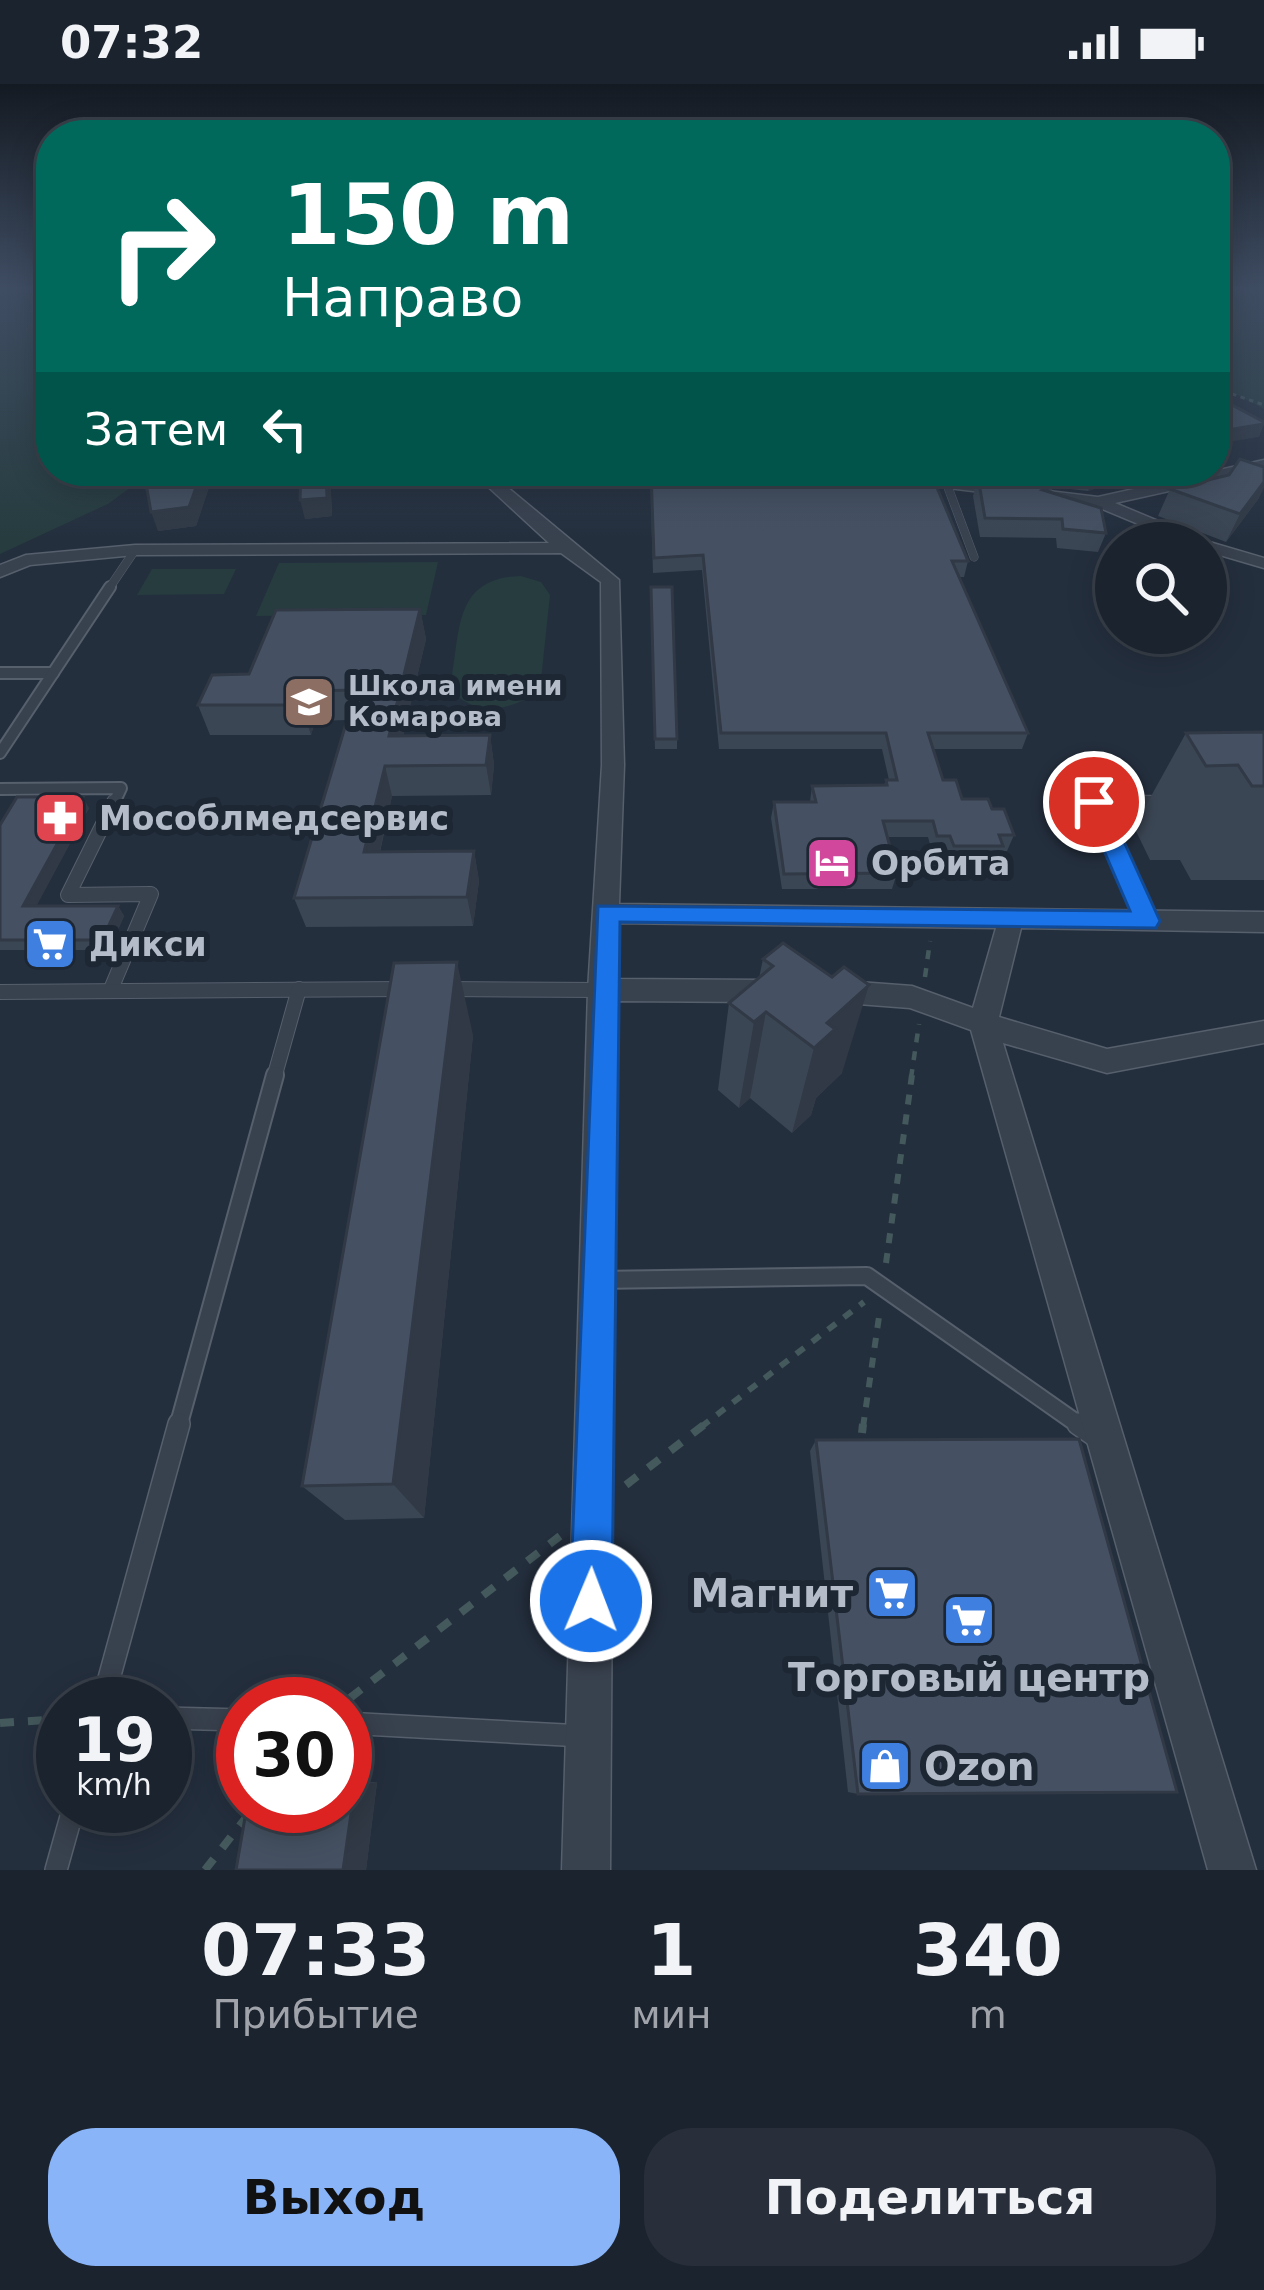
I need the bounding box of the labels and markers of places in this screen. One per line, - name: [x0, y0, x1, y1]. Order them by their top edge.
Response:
- place label: Школа имени Комарова: [348, 670, 563, 732]
- school or university icon: Школа имени Комарова: [281, 674, 337, 730]
- pin: [1043, 751, 1145, 853]
- pharmacy icon: Мособлмедсервис: [32, 790, 88, 846]
- place label: Мособлмедсервис: [99, 799, 449, 838]
- hotel icon: Орбита: [804, 835, 860, 891]
- place label: Орбита: [871, 844, 1010, 883]
- supermarket icon: Дикси: [22, 916, 78, 972]
- place label: Дикси: [89, 925, 207, 964]
- supermarket icon: Магнит: [864, 1565, 920, 1621]
- place label: Магнит: [691, 1571, 853, 1616]
- supermarket icon: Торговый центр: [941, 1592, 997, 1648]
- place label: Торговый центр: [788, 1655, 1150, 1700]
- shop icon: Ozon: [857, 1738, 913, 1794]
- place label: Ozon: [924, 1744, 1034, 1789]

